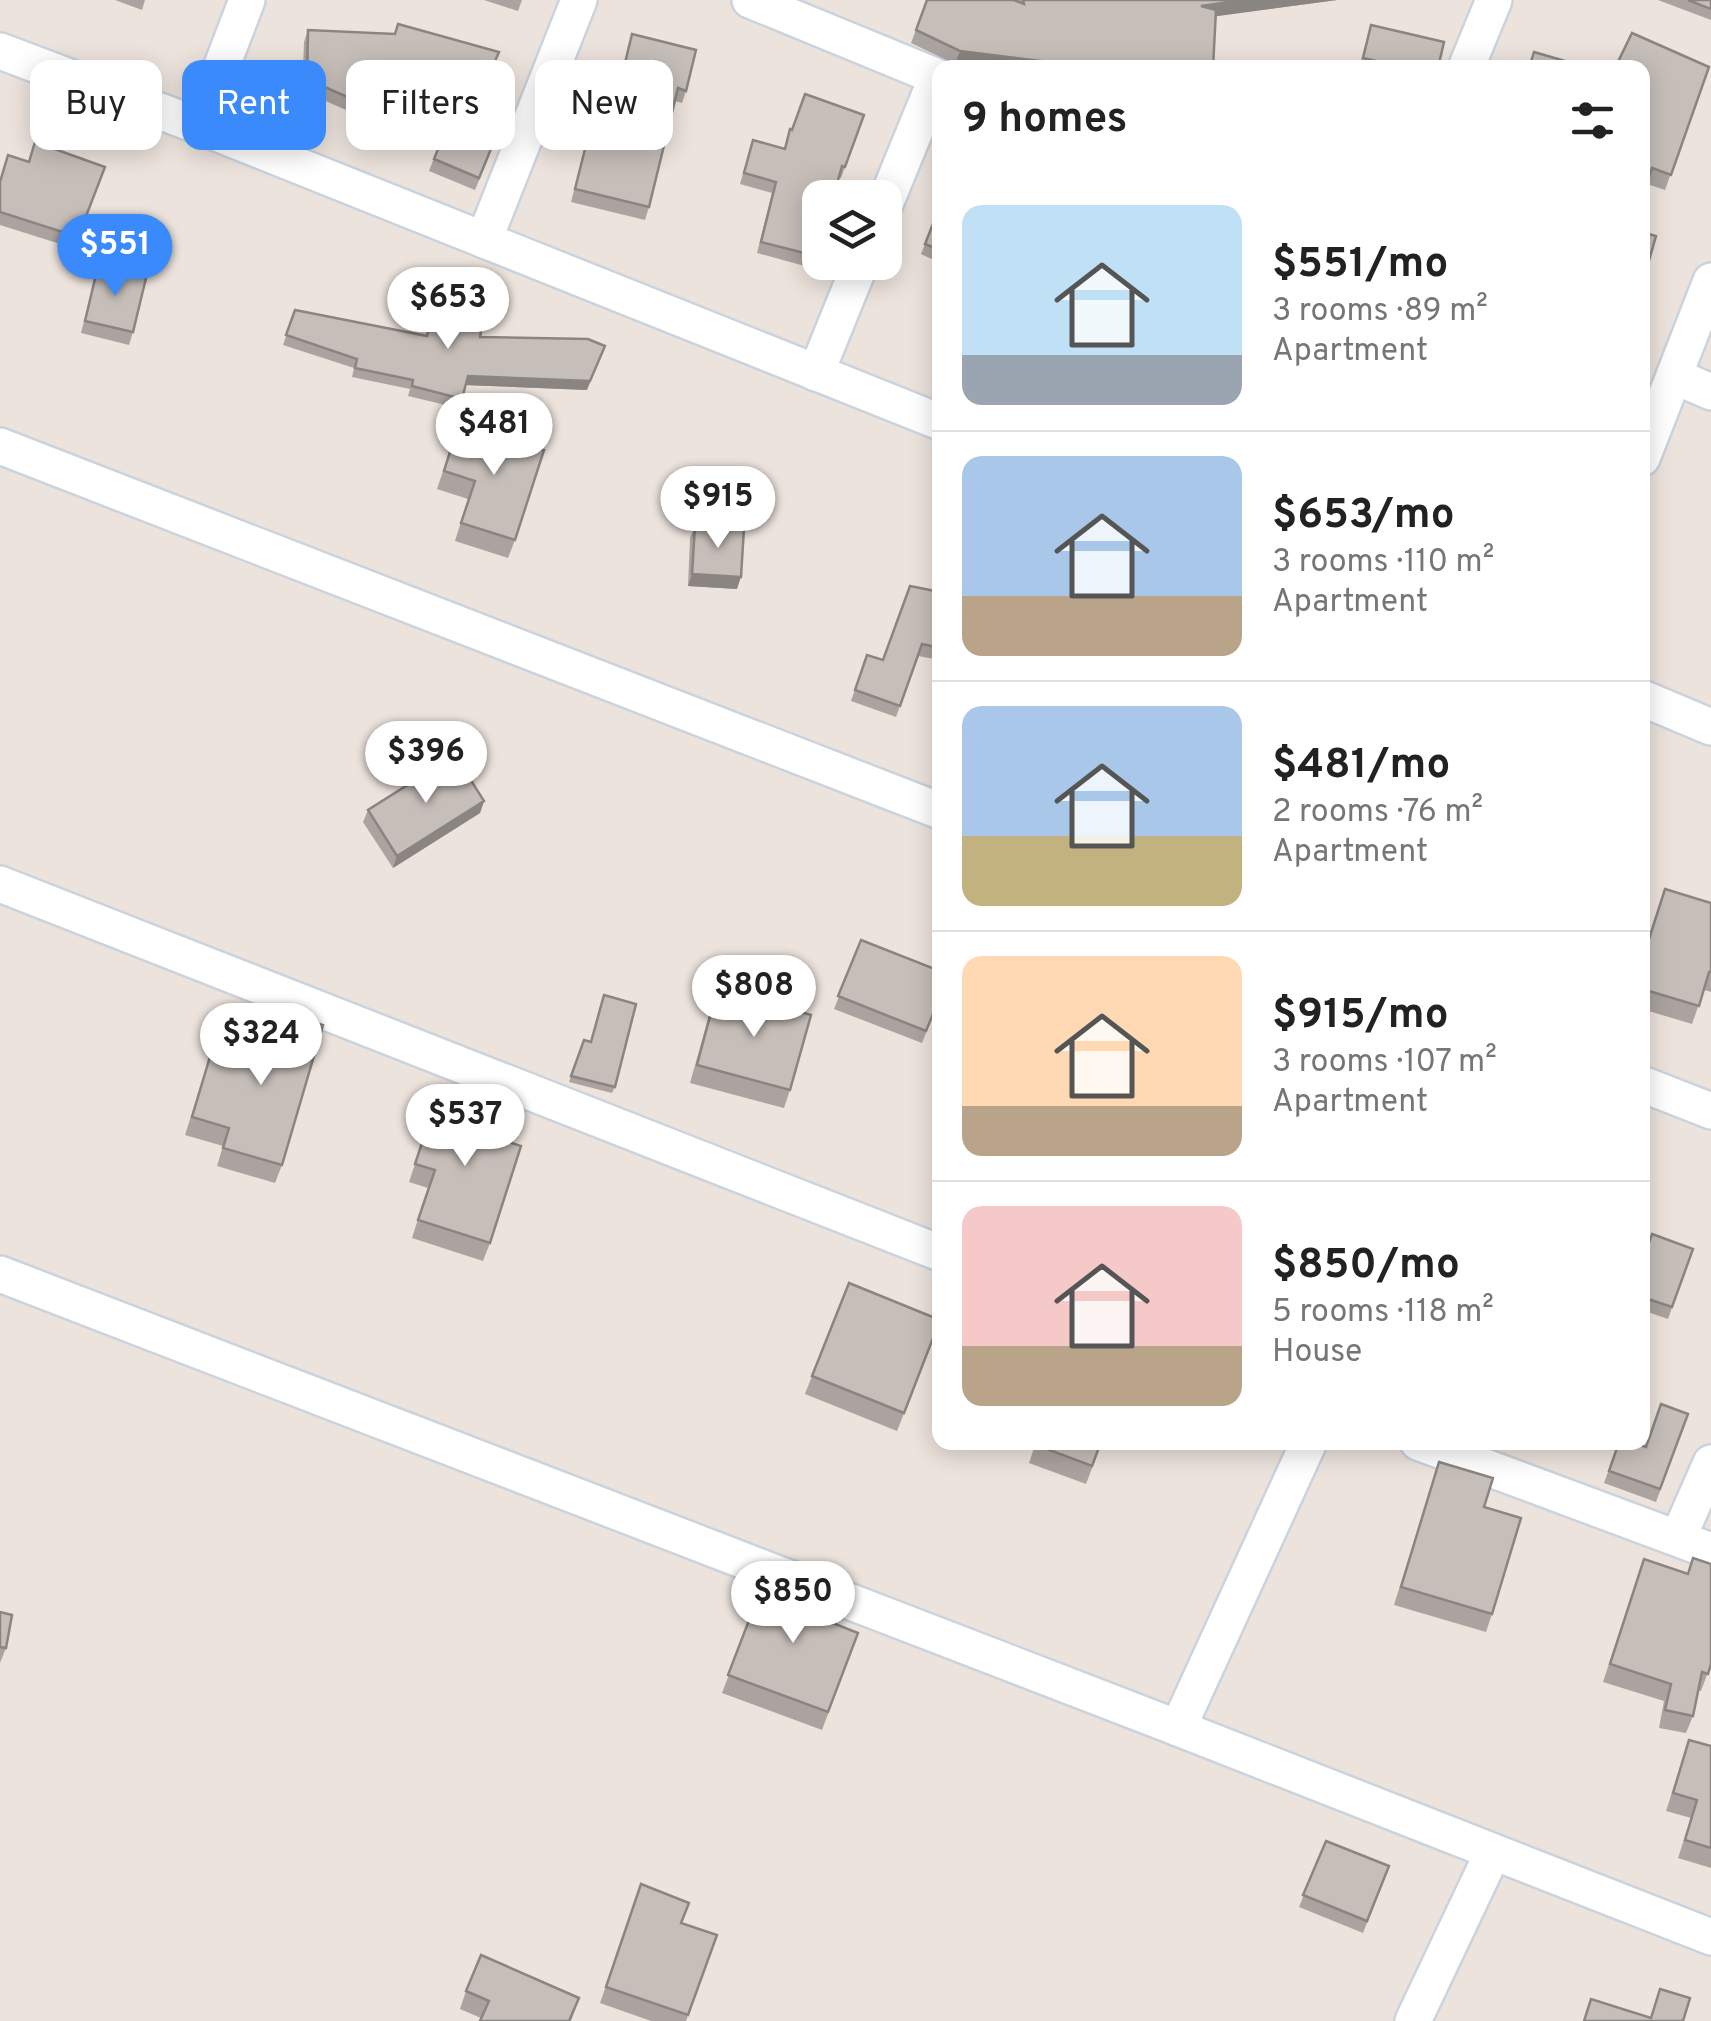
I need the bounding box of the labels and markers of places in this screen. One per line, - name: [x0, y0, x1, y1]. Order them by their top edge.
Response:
- pin: $551: [56, 214, 174, 299]
- pin: $653: [389, 267, 507, 352]
- pin: $481: [435, 393, 553, 478]
- pin: $915: [659, 466, 777, 551]
- pin: $396: [367, 721, 485, 806]
- pin: $808: [695, 955, 813, 1040]
- pin: $324: [202, 1003, 320, 1088]
- pin: $537: [406, 1084, 524, 1169]
- pin: $850: [734, 1561, 852, 1646]

